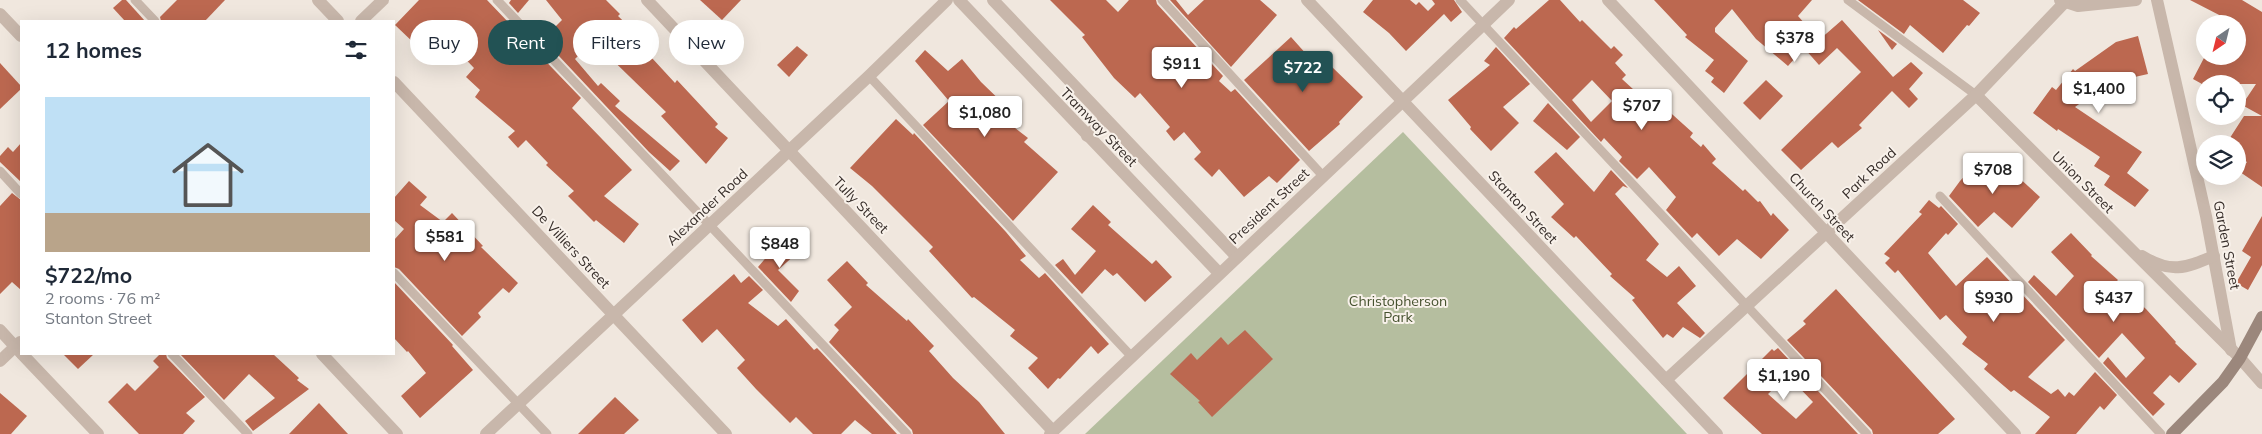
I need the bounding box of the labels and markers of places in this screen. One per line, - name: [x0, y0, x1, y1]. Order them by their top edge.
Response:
- pin: $378: [1765, 20, 1825, 63]
- pin: $911: [1152, 46, 1212, 89]
- pin: $722: [1273, 51, 1333, 93]
- pin: $1,400: [2058, 72, 2140, 114]
- pin: $707: [1612, 88, 1672, 131]
- pin: $1,080: [944, 96, 1026, 138]
- pin: $708: [1963, 152, 2023, 195]
- pin: $581: [415, 220, 475, 262]
- pin: $848: [750, 226, 810, 269]
- pin: $930: [1964, 280, 2024, 323]
- pin: $437: [2084, 280, 2144, 323]
- pin: $1,190: [1743, 358, 1825, 401]

